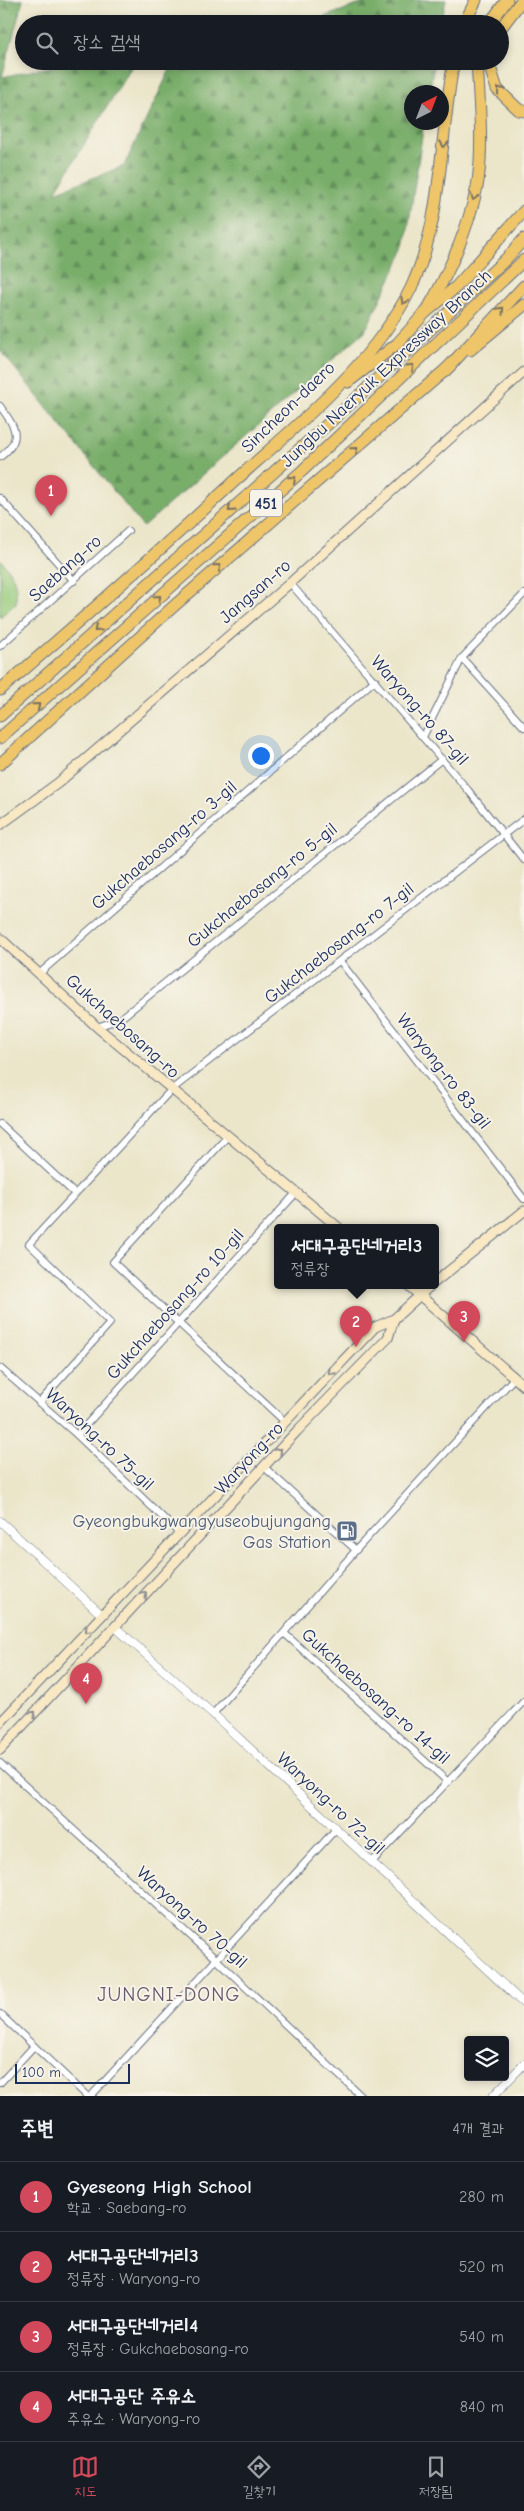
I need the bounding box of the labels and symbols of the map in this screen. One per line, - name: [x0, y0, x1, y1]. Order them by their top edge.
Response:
- north arrow: [404, 85, 449, 130]
- one-way arrow: [497, 87, 506, 96]
- one-way arrow: [439, 141, 450, 149]
- one-way arrow: [469, 192, 479, 200]
- street label: Jungbu Naeryuk Expressway Branch: [277, 265, 496, 472]
- one-way arrow: [400, 296, 410, 305]
- one-way arrow: [495, 307, 504, 316]
- street label: Sincheon-daero: [237, 357, 340, 457]
- one-way arrow: [406, 364, 415, 373]
- one-way arrow: [349, 447, 358, 456]
- pin: 1: [35, 475, 67, 516]
- one-way arrow: [288, 476, 297, 485]
- road number: 451: [250, 489, 282, 516]
- one-way arrow: [228, 504, 237, 513]
- street label: Saebang-ro: [25, 530, 106, 606]
- street label: Jangsan-ro: [215, 555, 295, 628]
- one-way arrow: [213, 564, 222, 573]
- one-way arrow: [153, 595, 162, 604]
- one-way arrow: [93, 623, 102, 632]
- street label: Waryong-ro 87-gil: [366, 651, 473, 769]
- one-way arrow: [31, 704, 40, 712]
- your location: [248, 743, 274, 769]
- street label: Gukchaebosang-ro 3-gil: [87, 776, 241, 914]
- street label: Gukchaebosang-ro 5-gil: [183, 819, 341, 952]
- street label: Gukchaebosang-ro 7-gil: [260, 879, 418, 1008]
- street label: Gukchaebosang-ro: [61, 970, 184, 1083]
- street label: Waryong-ro 83-gil: [392, 1010, 495, 1133]
- street label: Gukchaebosang-ro 10-gil: [102, 1225, 248, 1384]
- pin: 3: [448, 1301, 480, 1342]
- pin: 2: [340, 1306, 372, 1347]
- one-way arrow: [328, 1366, 337, 1375]
- street label: Waryong-ro 75-gil: [41, 1384, 158, 1495]
- street label: Waryong-ro: [211, 1418, 288, 1499]
- one-way arrow: [273, 1447, 282, 1456]
- place label: Gyeongbukgwangyuseobujungang Gas Station: [73, 1511, 331, 1553]
- fuel station icon: Gyeongbukgwangyuseobujungang Gas Station: [335, 1519, 359, 1543]
- one-way arrow: [138, 1592, 147, 1601]
- one-way arrow: [85, 1624, 94, 1633]
- street label: Gukchaebosang-ro 14-gil: [297, 1624, 454, 1769]
- pin: 4: [70, 1663, 102, 1704]
- one-way arrow: [27, 1711, 36, 1720]
- street label: Waryong-ro 72-gil: [272, 1748, 389, 1859]
- street label: Waryong-ro 70-gil: [132, 1862, 251, 1973]
- district label: JUNGNI-DONG: [97, 1983, 241, 2006]
- scale bar: [15, 2061, 130, 2084]

